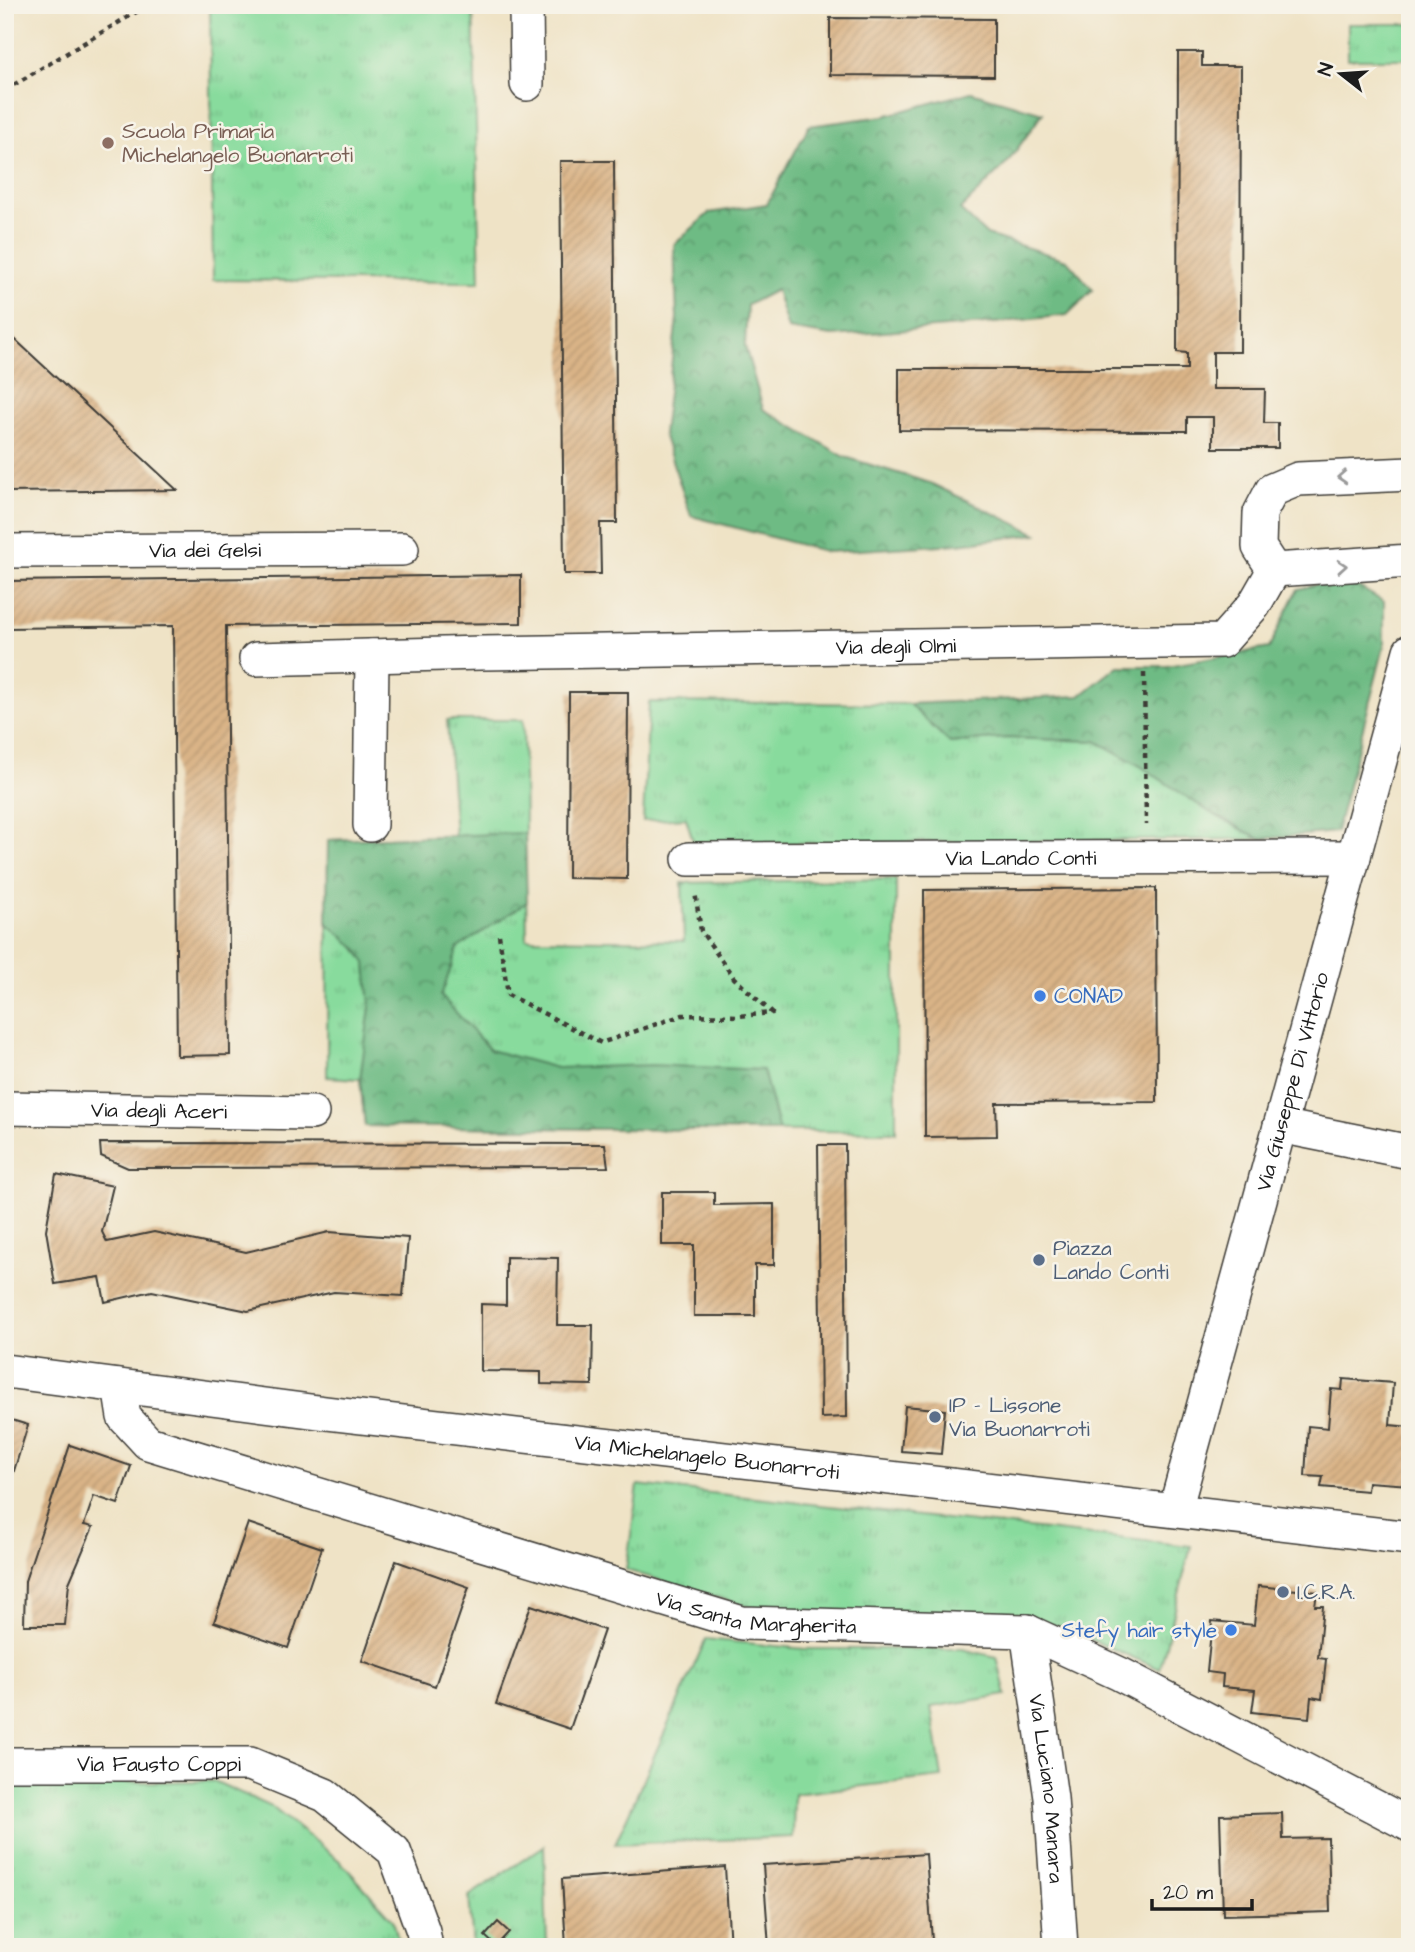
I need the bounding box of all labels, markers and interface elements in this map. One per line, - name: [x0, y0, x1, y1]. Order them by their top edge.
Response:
- north arrow: [1306, 38, 1376, 108]
- text: N: [1312, 60, 1341, 79]
- place label: Scuola Primaria Michelangelo Buonarroti: [122, 117, 353, 172]
- marker: Scuola Primaria Michelangelo Buonarroti: [100, 135, 116, 151]
- one-way arrow: [1336, 470, 1347, 485]
- street label: Via dei Gelsi: [149, 536, 261, 565]
- one-way arrow: [1337, 558, 1348, 573]
- street label: Via degli Olmi: [835, 631, 956, 663]
- street label: Via Lando Conti: [945, 844, 1097, 873]
- street label: Via Giuseppe Di Vittorio: [1249, 969, 1336, 1195]
- place label: CONAD: [1054, 982, 1124, 1011]
- marker: CONAD: [1032, 988, 1048, 1004]
- street label: Via degli Aceri: [91, 1095, 227, 1128]
- place label: Piazza Lando Conti: [1053, 1234, 1169, 1287]
- marker: Piazza Lando Conti: [1031, 1252, 1047, 1268]
- place label: IP - Lissone Via Buonarroti: [949, 1391, 1090, 1444]
- marker: IP - Lissone Via Buonarroti: [927, 1409, 943, 1425]
- street label: Via Michelangelo Buonarroti: [573, 1428, 841, 1487]
- place label: I.C.R.A.: [1297, 1578, 1355, 1607]
- street label: Via Santa Margherita: [652, 1584, 857, 1642]
- marker: I.C.R.A.: [1275, 1584, 1291, 1600]
- place label: Stefy hair style: [1062, 1616, 1217, 1647]
- marker: Stefy hair style: [1223, 1622, 1239, 1638]
- street label: Via Luciano Manara: [1021, 1692, 1071, 1884]
- street label: Via Fausto Coppi: [77, 1750, 241, 1780]
- scale bar: [1152, 1868, 1252, 1912]
- text: 20 m: [1163, 1878, 1214, 1907]

